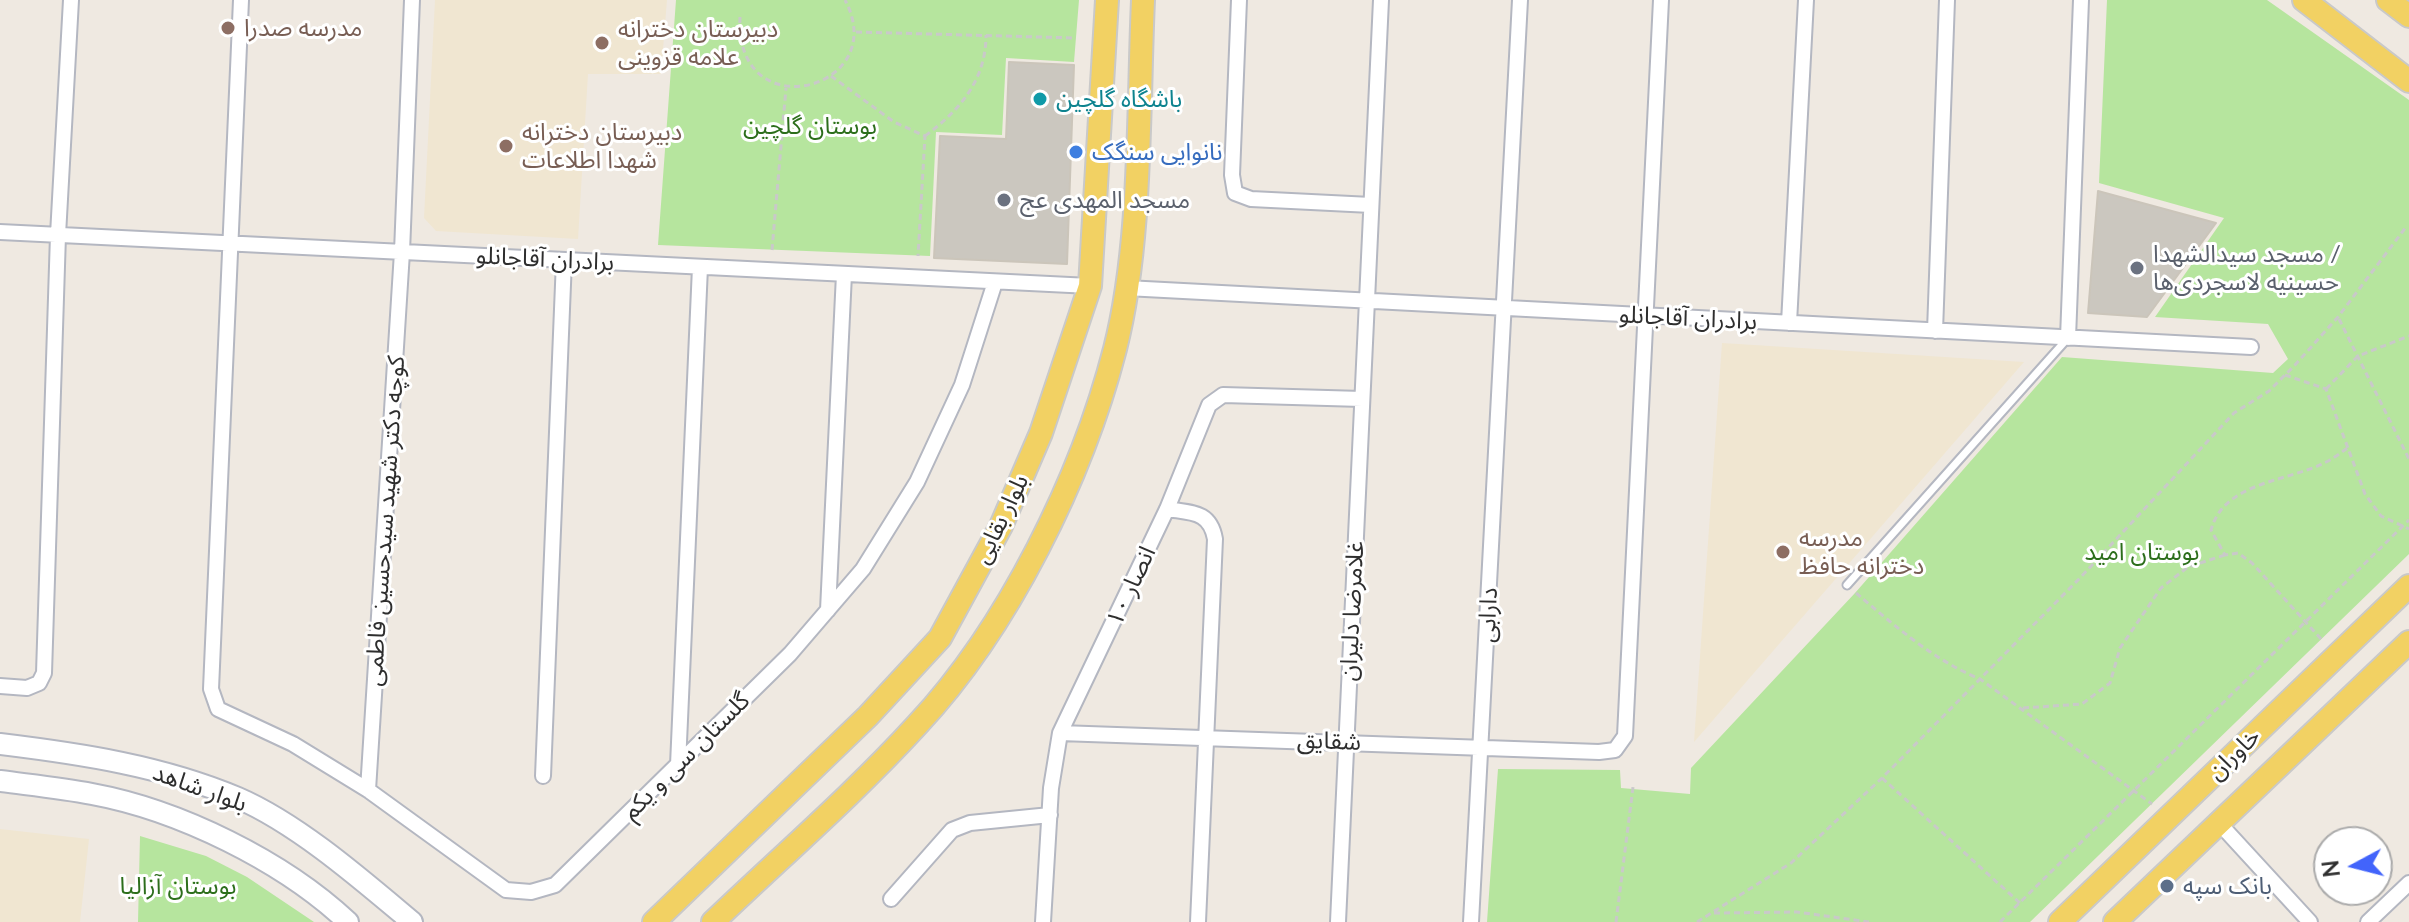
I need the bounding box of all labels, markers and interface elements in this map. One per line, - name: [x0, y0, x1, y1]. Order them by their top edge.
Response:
- place label: مدرسه صدرا: [244, 14, 362, 42]
- place label: دبیرستان دخترانه علامه قزوینی: [618, 15, 778, 71]
- marker: مدرسه صدرا: [219, 19, 237, 37]
- marker: دبیرستان دخترانه علامه قزوینی: [593, 34, 611, 52]
- place label: باشگاه گلچین: [1056, 85, 1182, 113]
- marker: باشگاه گلچین: [1031, 90, 1049, 108]
- park label: بوستان گلچین: [743, 112, 877, 140]
- place label: دبیرستان دخترانه شهدا اطلاعات: [522, 118, 682, 174]
- marker: دبیرستان دخترانه شهدا اطلاعات: [497, 137, 515, 155]
- place label: نانوایی سنگک: [1092, 138, 1223, 166]
- marker: نانوایی سنگک: [1067, 143, 1085, 161]
- place label: مسجد المهدی عج: [1020, 186, 1190, 214]
- marker: مسجد المهدی عج: [995, 191, 1013, 209]
- place label: مسجد سیدالشهدا / حسینیه لاسجردی‌ها: [2153, 240, 2341, 296]
- street label: برادران آقاجانلو: [475, 241, 615, 277]
- marker: مسجد سیدالشهدا / حسینیه لاسجردی‌ها: [2128, 259, 2146, 277]
- street label: برادران آقاجانلو: [1618, 300, 1758, 336]
- street label: کوچه دکتر شهید سیدحسین فاطمی: [359, 355, 411, 687]
- street label: بلوار بقایی: [967, 470, 1035, 568]
- place label: مدرسه دخترانه حافظ: [1799, 524, 1924, 580]
- park label: بوستان امید: [2084, 538, 2200, 566]
- street label: غلامرضا دلیران: [1334, 540, 1370, 682]
- street label: انصار ۱۰: [1100, 542, 1162, 630]
- marker: مدرسه دخترانه حافظ: [1774, 543, 1792, 561]
- street label: دارابی: [1472, 587, 1504, 643]
- street label: گلستان سی و یکم: [616, 686, 756, 826]
- street label: خاوران: [2202, 722, 2266, 786]
- street label: شقایق: [1296, 725, 1362, 757]
- street label: بلوار شاهد: [149, 758, 251, 818]
- north arrow: [2313, 826, 2393, 906]
- text: N: [2316, 859, 2345, 879]
- park label: بوستان آزالیا: [120, 872, 236, 900]
- place label: بانک سپه: [2183, 872, 2272, 900]
- marker: بانک سپه: [2158, 877, 2176, 895]

